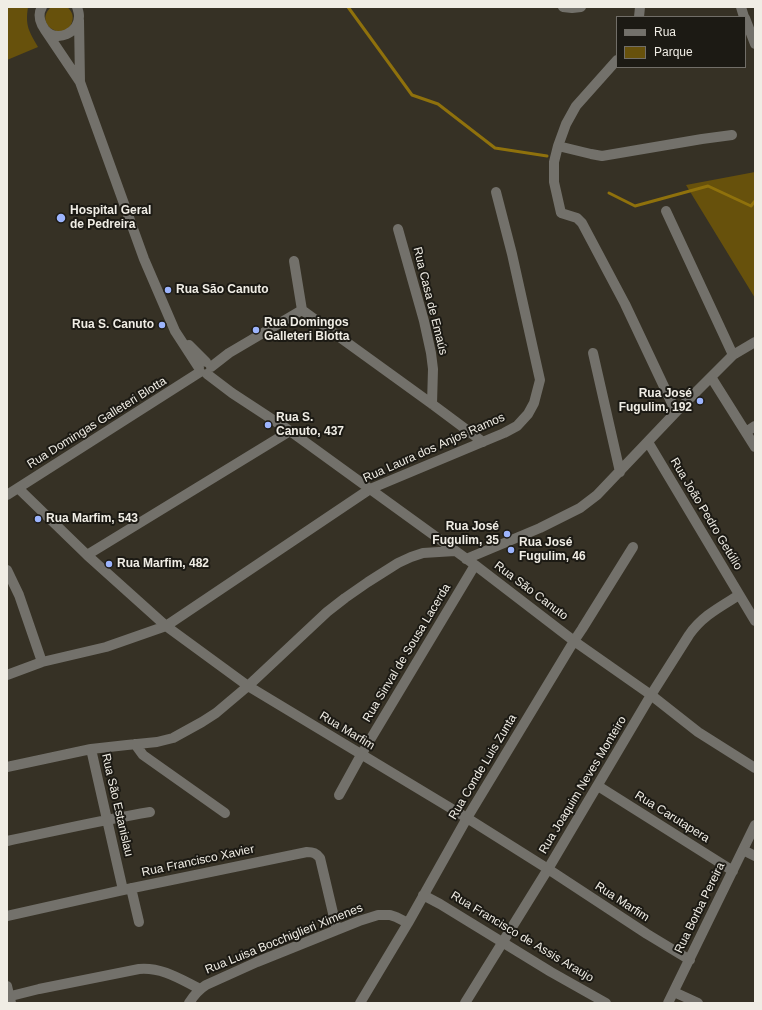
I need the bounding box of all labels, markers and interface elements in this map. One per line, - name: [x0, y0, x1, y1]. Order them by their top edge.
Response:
- legend: [616, 16, 746, 68]
- text: Rua: [654, 25, 676, 39]
- text: Parque: [654, 45, 693, 59]
- place label: Hospital Geral de Pedreira: [70, 204, 151, 232]
- marker: Hospital Geral de Pedreira: [55, 212, 67, 224]
- street label: Rua Casa de Emaús: [410, 246, 450, 356]
- place label: Rua São Canuto: [176, 283, 269, 297]
- marker: Rua São Canuto: [163, 285, 173, 295]
- place label: Rua Domingos Galleteri Blotta: [264, 316, 349, 344]
- place label: Rua S. Canuto: [72, 318, 154, 332]
- marker: Rua S. Canuto: [157, 320, 167, 330]
- marker: Rua Domingos Galleteri Blotta: [251, 325, 261, 335]
- street label: Rua Domingas Galleteri Blotta: [25, 374, 169, 472]
- place label: Rua José Fugulim, 192: [619, 387, 692, 415]
- marker: Rua José Fugulim, 192: [695, 396, 705, 406]
- street label: Rua Laura dos Anjos Ramos: [361, 410, 507, 486]
- place label: Rua S. Canuto, 437: [276, 411, 344, 439]
- marker: Rua S. Canuto, 437: [263, 420, 273, 430]
- street label: Rua João Pedro Getúlio: [667, 455, 745, 573]
- place label: Rua Marfim, 543: [46, 512, 138, 526]
- marker: Rua Marfim, 543: [33, 514, 43, 524]
- place label: Rua José Fugulim, 35: [432, 520, 499, 548]
- marker: Rua José Fugulim, 35: [502, 529, 512, 539]
- place label: Rua José Fugulim, 46: [519, 536, 586, 564]
- marker: Rua José Fugulim, 46: [506, 545, 516, 555]
- place label: Rua Marfim, 482: [117, 557, 209, 571]
- marker: Rua Marfim, 482: [104, 559, 114, 569]
- street label: Rua São Canuto: [491, 559, 571, 623]
- street label: Rua Sinval de Sousa Lacerda: [360, 581, 454, 725]
- street label: Rua Marfim: [317, 709, 377, 753]
- street label: Rua Conde Luis Zunta: [446, 712, 520, 822]
- street label: Rua Joaquim Neves Monteiro: [536, 714, 630, 856]
- street label: Rua São Estanislau: [98, 752, 136, 858]
- street label: Rua Carutapera: [632, 788, 712, 846]
- street label: Rua Francisco Xavier: [140, 842, 256, 880]
- street label: Rua Borba Pereira: [672, 860, 728, 956]
- street label: Rua Marfim: [592, 879, 652, 925]
- street label: Rua Francisco de Assis Araujo: [448, 889, 596, 985]
- street label: Rua Luisa Bocchiglieri Ximenes: [203, 901, 365, 977]

